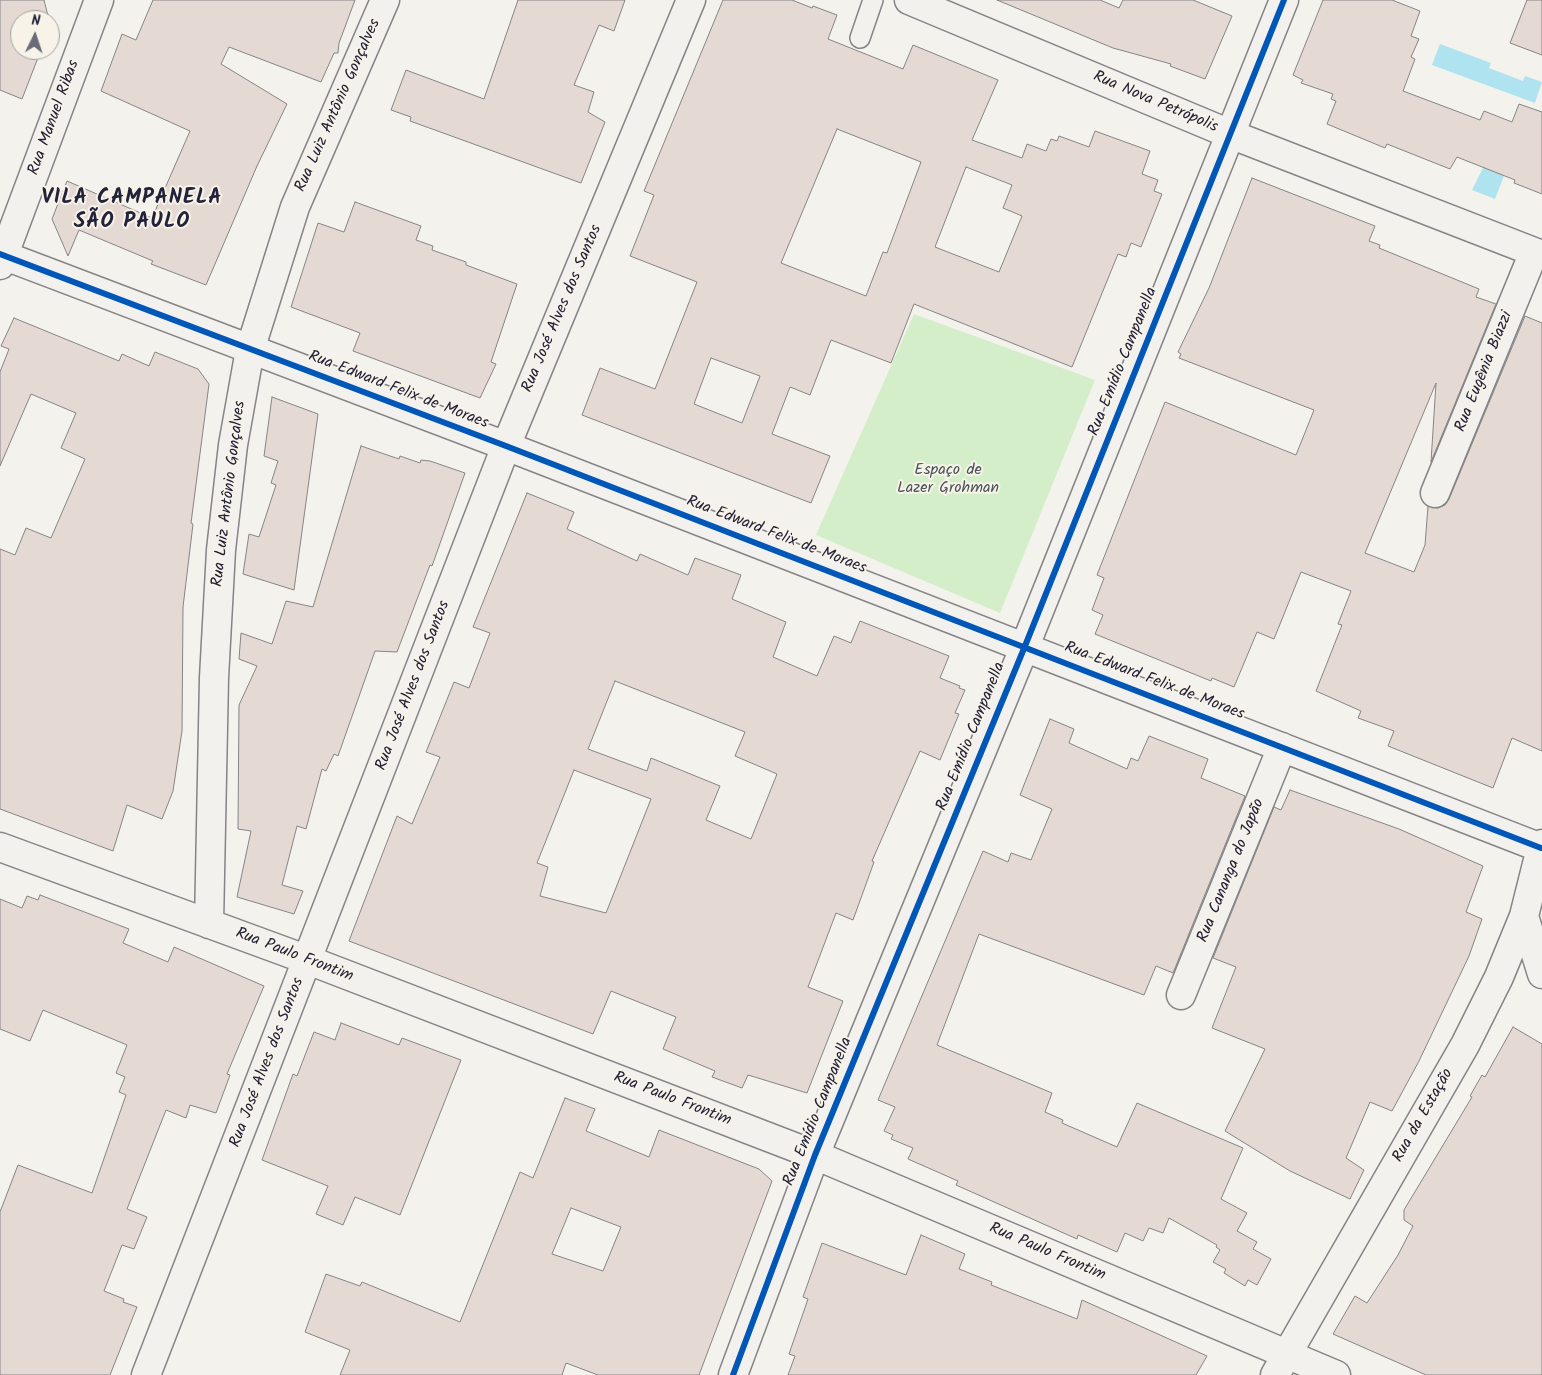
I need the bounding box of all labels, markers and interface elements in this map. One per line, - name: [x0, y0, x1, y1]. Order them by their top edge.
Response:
- north arrow: [10, 10, 60, 60]
- text: N: [31, 10, 41, 32]
- street label: Rua Luiz Antônio Gonçalves: [292, 17, 386, 195]
- street label: Rua Manuel Ribas: [25, 58, 85, 178]
- street label: Rua Nova Petrópolis: [1090, 68, 1220, 138]
- district label: VILA CAMPANELA SÃO PAULO: [40, 186, 224, 236]
- street label: Rua José Alves dos Santos: [519, 222, 607, 396]
- street label: Rua Emídio Campanella: [1085, 285, 1163, 439]
- street label: Rua Eugênia Biazzi: [1452, 309, 1518, 435]
- street label: Rua Edward Felix de Moraes: [305, 348, 491, 434]
- street label: Rua Luiz Antônio Gonçalves: [209, 400, 251, 588]
- park label: Espaço de Lazer Grohman: [897, 461, 999, 499]
- street label: Rua Edward Felix de Moraes: [683, 493, 869, 579]
- street label: Rua José Alves dos Santos: [373, 599, 455, 773]
- street label: Rua Edward Felix de Moraes: [1061, 639, 1247, 725]
- street label: Rua Emídio Campanella: [933, 660, 1011, 814]
- street label: Rua Cananga do Japão: [1194, 796, 1270, 946]
- street label: Rua Paulo Frontim: [232, 925, 356, 987]
- street label: Rua José Alves dos Santos: [227, 976, 309, 1150]
- street label: Rua Emídio Campanella: [780, 1035, 858, 1189]
- street label: Rua da Estação: [1390, 1066, 1458, 1166]
- street label: Rua Paulo Frontim: [610, 1069, 734, 1131]
- street label: Rua Paulo Frontim: [986, 1220, 1108, 1286]

